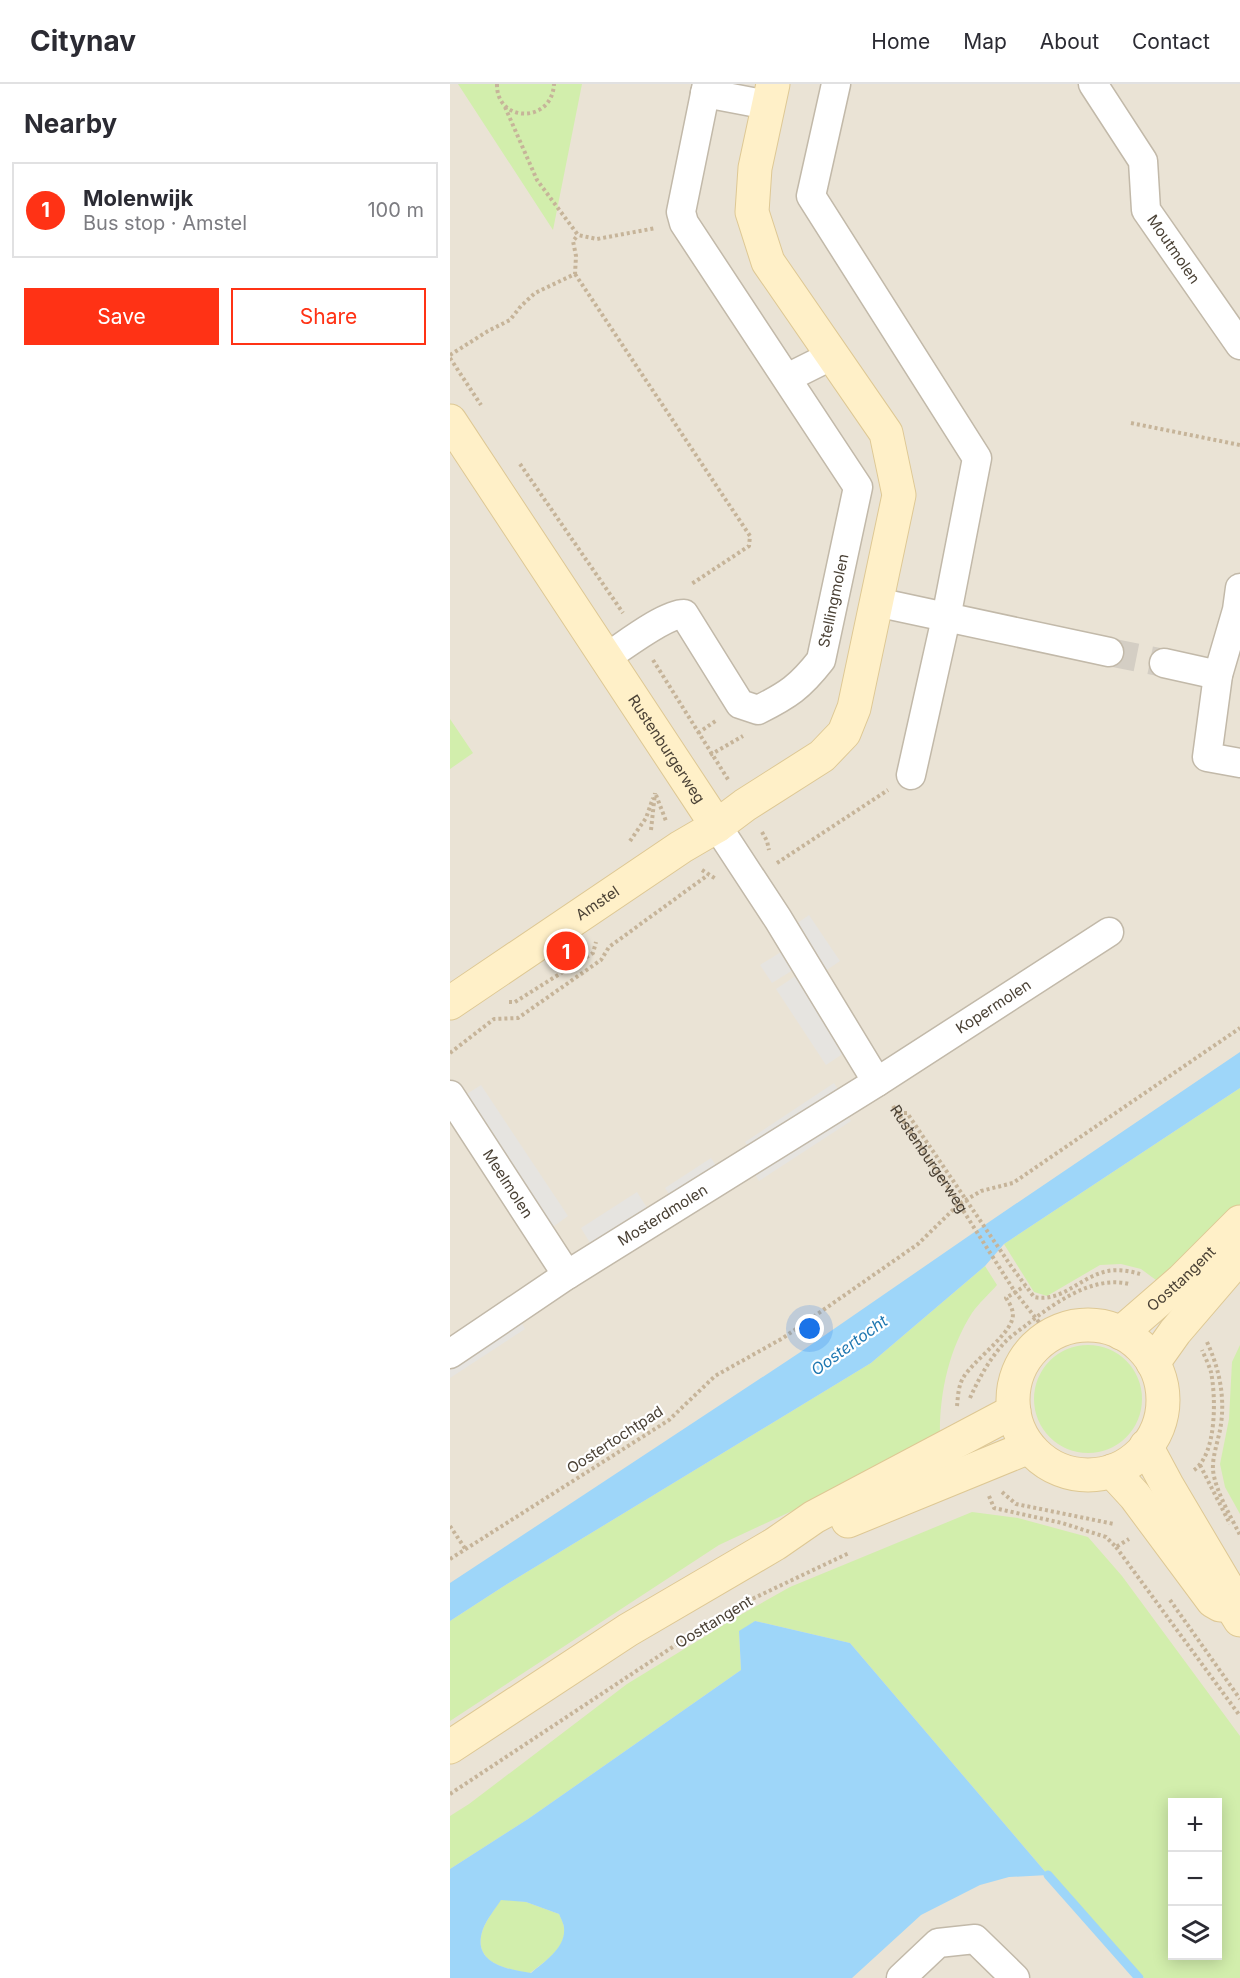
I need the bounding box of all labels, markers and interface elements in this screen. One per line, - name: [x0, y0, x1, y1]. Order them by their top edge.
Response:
- text: Citynav: [30, 24, 136, 58]
- text: Home: [871, 29, 930, 54]
- text: Map: [963, 29, 1007, 54]
- text: About: [1040, 29, 1099, 54]
- text: Contact: [1132, 29, 1210, 54]
- text: Nearby: [24, 108, 117, 139]
- text: Molenwijk: [83, 185, 193, 211]
- text: 1: [41, 198, 50, 222]
- text: 100 m: [367, 198, 424, 222]
- text: Bus stop · Amstel: [83, 211, 247, 235]
- street label: Moutmolen: [1143, 211, 1204, 287]
- button: Save: [24, 288, 219, 345]
- button: Share: [231, 288, 426, 345]
- street label: Stellingmolen: [814, 552, 852, 649]
- street label: Rustenburgerweg: [624, 691, 709, 807]
- street label: Amstel: [572, 882, 623, 924]
- pin: 1: [546, 928, 586, 974]
- street label: Kopermolen: [952, 975, 1034, 1038]
- street label: Rustenburgerweg: [886, 1101, 972, 1216]
- street label: Meelmolen: [479, 1146, 537, 1222]
- street label: Mosterdmolen: [614, 1180, 711, 1250]
- street label: Oosttangent: [1143, 1242, 1219, 1315]
- water label: Oostertocht: [807, 1310, 892, 1379]
- your location: [795, 1314, 824, 1343]
- street label: Oostertochtpad: [563, 1401, 666, 1478]
- street label: Oosttangent: [672, 1591, 756, 1652]
- map controls: [1168, 1798, 1222, 1960]
- button: +: [1168, 1798, 1222, 1852]
- button: −: [1168, 1852, 1222, 1906]
- button: layers: [1168, 1906, 1222, 1960]

